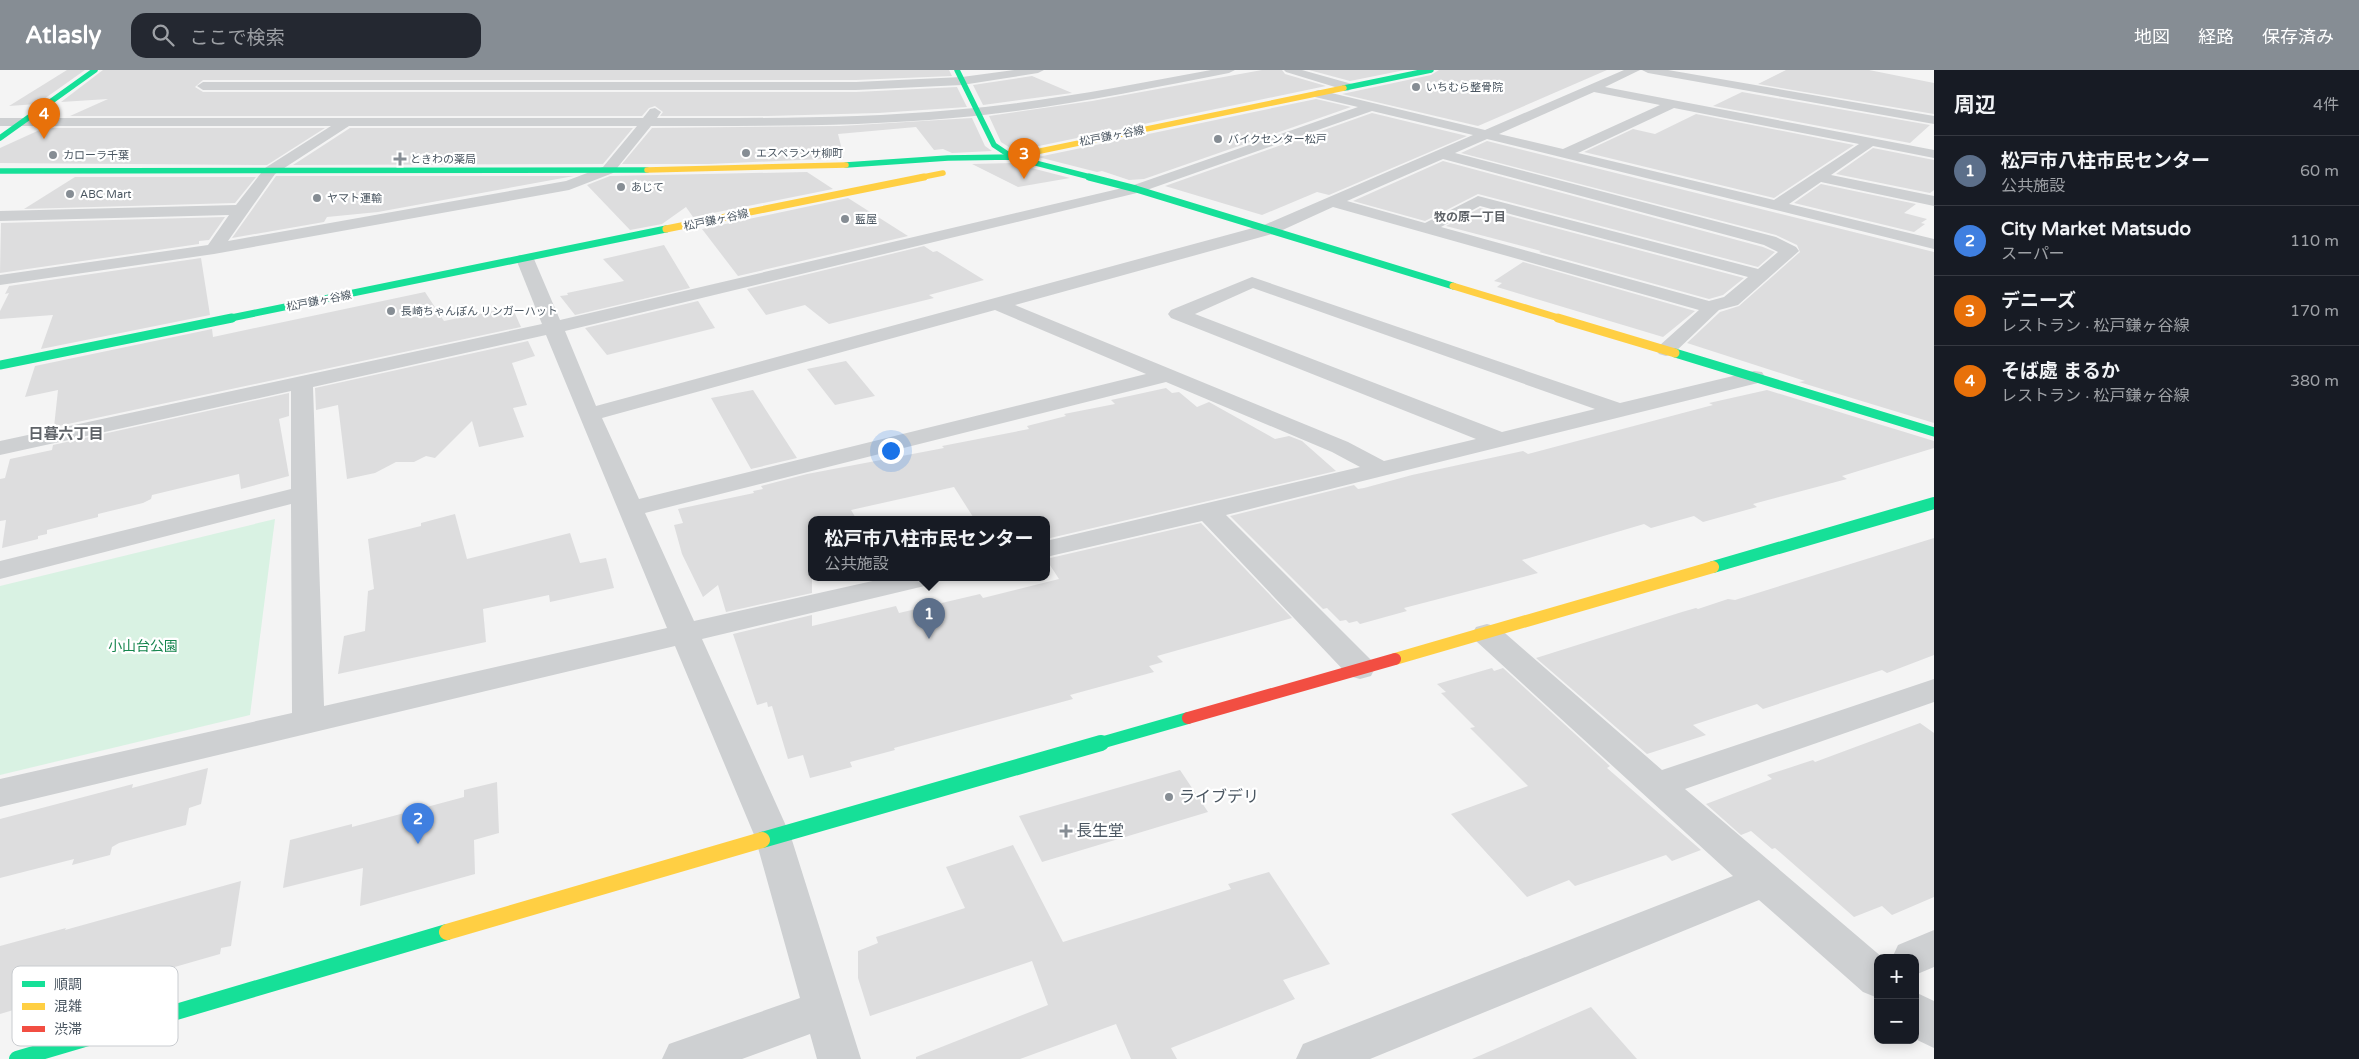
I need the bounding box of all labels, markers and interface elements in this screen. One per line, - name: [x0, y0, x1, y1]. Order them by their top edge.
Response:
- search box: [131, 13, 481, 58]
- text: Atlasly: [25, 21, 101, 50]
- icon: search: [149, 21, 177, 49]
- text: 地図: [2134, 26, 2170, 48]
- text: 経路: [2198, 26, 2234, 48]
- text: 保存済み: [2262, 26, 2334, 48]
- text: ここで検索: [189, 27, 284, 49]
- marker: いちむら整骨院: [1410, 81, 1422, 93]
- place label: いちむら整骨院: [1426, 81, 1503, 94]
- text: 周辺: [1954, 93, 1996, 118]
- text: 4件: [2313, 95, 2339, 115]
- pin: 4: [28, 98, 60, 139]
- street label: 松戸鎌ヶ谷線: [1078, 123, 1146, 149]
- marker: バイクセンター松戸: [1212, 133, 1224, 145]
- place label: バイクセンター松戸: [1228, 133, 1327, 146]
- pin: 3: [1008, 138, 1040, 179]
- marker: エスペランサ柳町: [740, 147, 752, 159]
- place label: エスペランサ柳町: [756, 147, 843, 160]
- marker: カローラ千葉: [47, 149, 59, 161]
- place label: カローラ千葉: [63, 149, 129, 162]
- text: 松戸市八柱市民センター: [2001, 150, 2210, 172]
- marker: ときわの薬局: [394, 153, 406, 165]
- place label: ときわの薬局: [410, 153, 476, 166]
- text: 1: [1965, 161, 1975, 181]
- text: 60 m: [2300, 161, 2339, 181]
- text: 公共施設: [2001, 176, 2065, 196]
- marker: あじて: [615, 181, 627, 193]
- place label: あじて: [631, 181, 664, 194]
- marker: ABC Mart: [64, 188, 76, 200]
- place label: ABC Mart: [80, 188, 132, 201]
- marker: ヤマト運輸: [311, 192, 323, 204]
- place label: ヤマト運輸: [327, 192, 382, 205]
- street label: 松戸鎌ヶ谷線: [682, 207, 750, 233]
- district label: 牧の原一丁目: [1434, 210, 1506, 224]
- marker: 藍屋: [839, 213, 851, 225]
- place label: 藍屋: [855, 213, 877, 226]
- text: City Market Matsudo: [2001, 218, 2191, 240]
- text: 2: [1965, 231, 1975, 251]
- text: 110 m: [2290, 231, 2339, 251]
- text: スーパー: [2001, 244, 2065, 264]
- street label: 松戸鎌ヶ谷線: [285, 288, 353, 314]
- text: デニーズ: [2001, 290, 2076, 312]
- text: 3: [1965, 301, 1975, 321]
- text: 170 m: [2290, 301, 2339, 321]
- marker: 長崎ちゃんぽん リンガーハット: [385, 305, 397, 317]
- place label: 長崎ちゃんぽん リンガーハット: [401, 305, 558, 318]
- text: レストラン · 松戸鎌ヶ谷線: [2001, 316, 2189, 336]
- text: そば處 まるか: [2001, 360, 2120, 382]
- text: 4: [1965, 371, 1975, 391]
- text: 380 m: [2290, 371, 2339, 391]
- text: レストラン · 松戸鎌ヶ谷線: [2001, 386, 2189, 406]
- district label: 日暮六丁目: [28, 425, 104, 443]
- your location: [878, 438, 904, 464]
- popup: [808, 516, 1050, 581]
- text: 松戸市八柱市民センター: [824, 528, 1034, 550]
- text: 公共施設: [824, 554, 889, 574]
- pin: 1: [913, 598, 945, 639]
- park label: 小山台公園: [108, 638, 178, 655]
- place label: ライブデリ: [1179, 787, 1259, 807]
- marker: ライブデリ: [1163, 791, 1175, 803]
- pin: 2: [402, 803, 434, 844]
- place label: 長生堂: [1076, 821, 1124, 841]
- marker: 長生堂: [1060, 825, 1072, 837]
- map controls: [1874, 954, 1919, 1044]
- button: +: [1874, 954, 1919, 999]
- legend: [12, 966, 178, 1046]
- text: 順調: [54, 976, 82, 993]
- text: 混雑: [54, 998, 82, 1015]
- button: −: [1874, 999, 1919, 1044]
- text: 渋滞: [54, 1021, 82, 1038]

